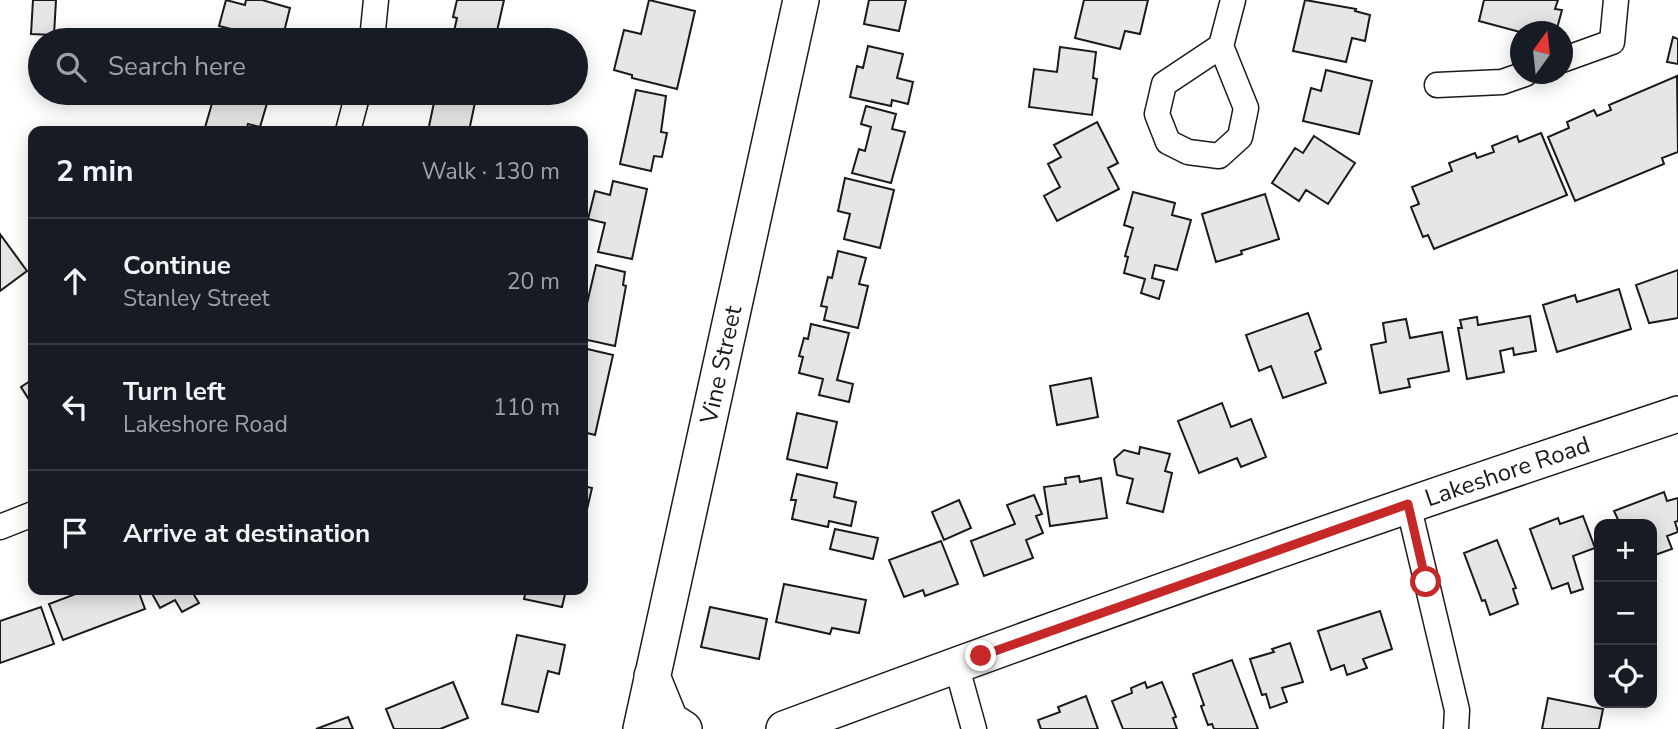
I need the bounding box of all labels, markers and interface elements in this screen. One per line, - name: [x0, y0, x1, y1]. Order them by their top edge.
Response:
- north arrow: [1510, 21, 1573, 84]
- search box: [28, 28, 588, 105]
- icon: search: [52, 48, 90, 86]
- text: Search here: [108, 49, 246, 84]
- text: 2 min: [56, 151, 134, 192]
- text: Walk · 130 m: [421, 156, 560, 187]
- text: Continue: [123, 248, 231, 283]
- icon: ahead: [56, 262, 94, 300]
- text: 20 m: [507, 266, 560, 297]
- text: Stanley Street: [123, 283, 270, 314]
- street label: Vine Street: [692, 302, 750, 428]
- text: Turn left: [123, 374, 226, 409]
- icon: left: [56, 388, 94, 426]
- text: 110 m: [493, 392, 560, 423]
- text: Lakeshore Road: [123, 409, 288, 440]
- street label: Lakeshore Road: [1421, 429, 1594, 514]
- icon: arrive: [56, 514, 94, 552]
- text: Arrive at destination: [123, 516, 370, 551]
- map controls: [1594, 519, 1657, 708]
- button: +: [1594, 519, 1657, 582]
- route start: [1410, 566, 1441, 597]
- button: −: [1594, 582, 1657, 645]
- route end: [965, 640, 996, 671]
- button: locate: [1594, 645, 1657, 708]

